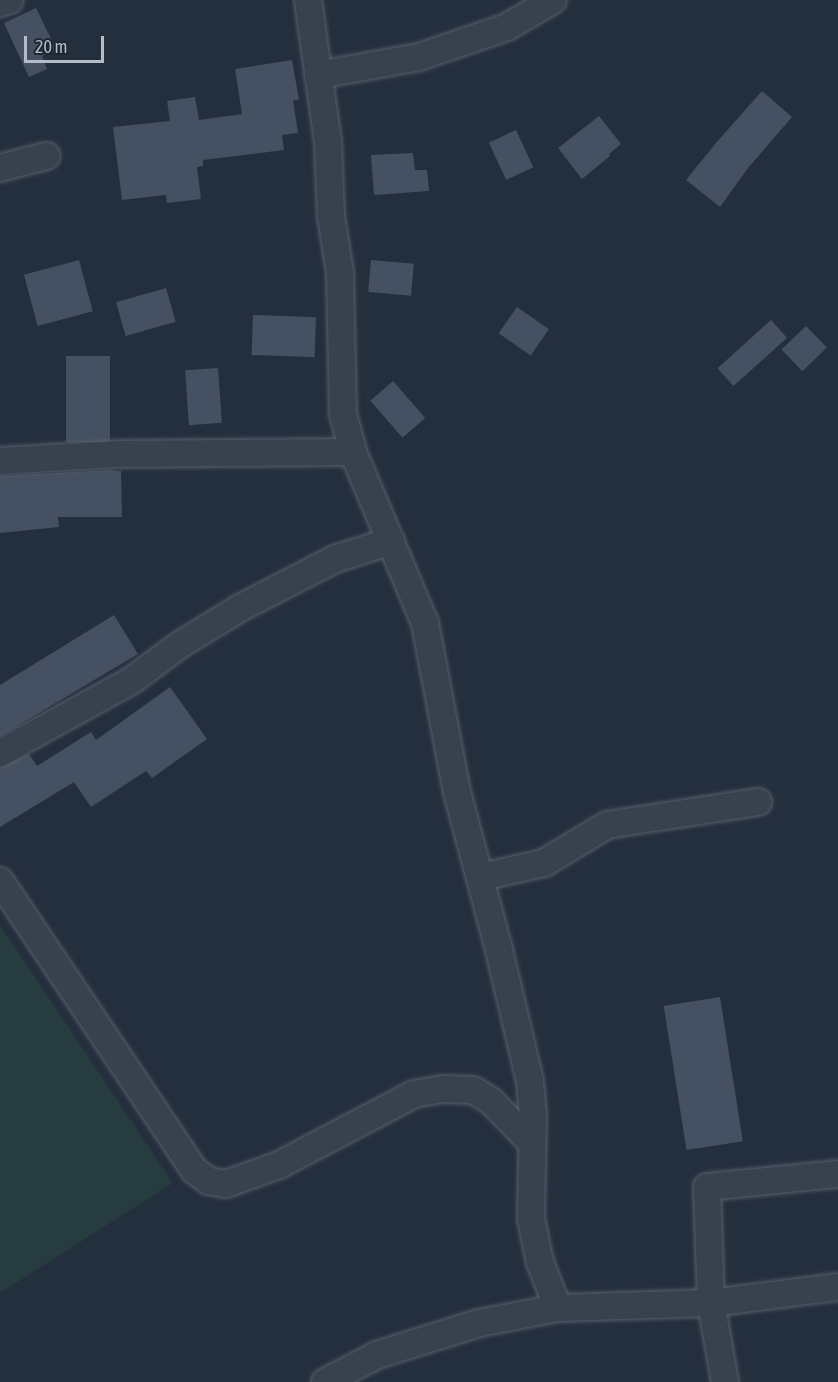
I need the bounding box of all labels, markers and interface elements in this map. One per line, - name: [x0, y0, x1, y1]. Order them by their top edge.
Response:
- scale bar: [27, 24, 106, 62]
- text: 20 m: [35, 36, 67, 57]

